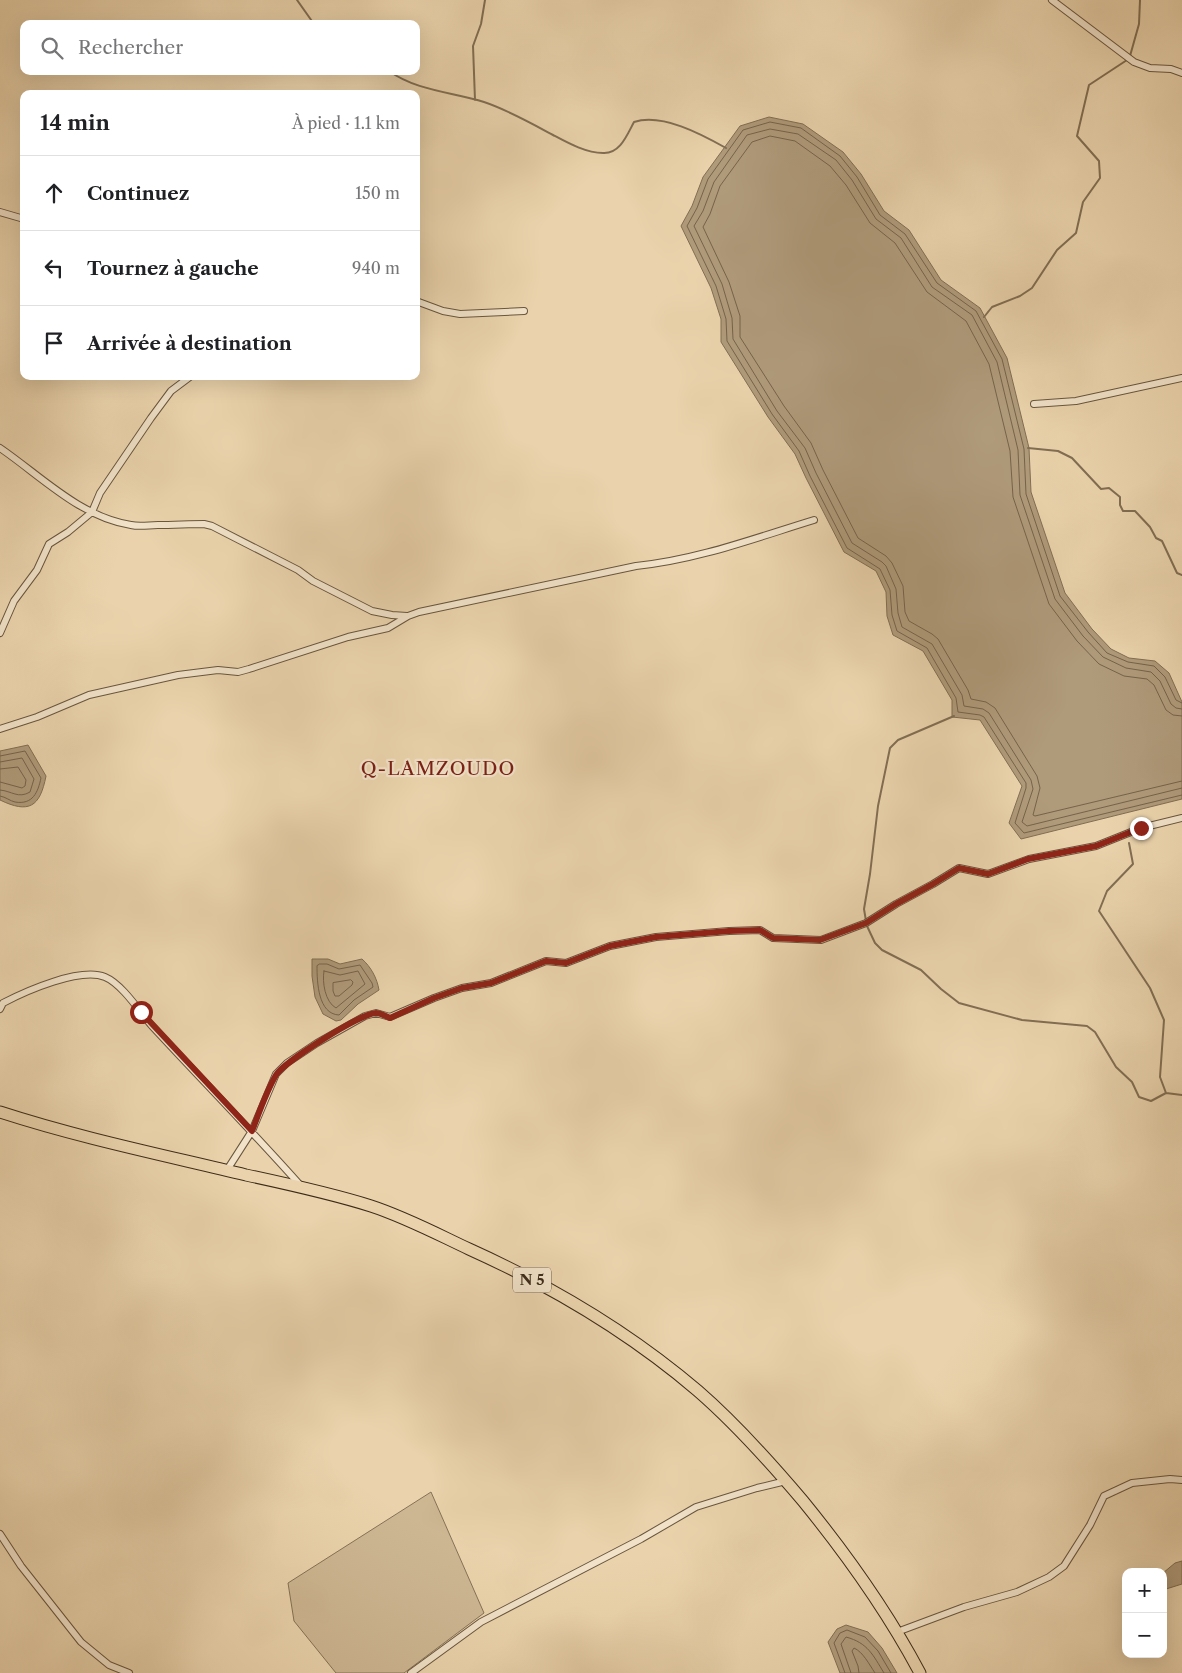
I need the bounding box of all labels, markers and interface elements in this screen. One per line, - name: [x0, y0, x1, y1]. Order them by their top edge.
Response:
- search box: [20, 20, 420, 75]
- icon: search: [38, 34, 66, 62]
- text: Rechercher: [78, 36, 183, 59]
- text: 14 min: [40, 110, 110, 135]
- text: À pied · 1.1 km: [292, 113, 400, 133]
- icon: ahead: [40, 179, 68, 207]
- text: Continuez: [87, 182, 189, 205]
- text: 150 m: [355, 183, 400, 203]
- icon: left: [40, 254, 68, 282]
- text: Tournez à gauche: [87, 257, 259, 280]
- text: 940 m: [352, 258, 400, 278]
- icon: arrive: [40, 329, 68, 357]
- text: Arrivée à destination: [87, 332, 292, 355]
- district label: Q-LAMZOUDO: [361, 757, 515, 780]
- route end: [1130, 817, 1153, 840]
- route start: [130, 1001, 153, 1024]
- road number: N 5: [513, 1268, 551, 1292]
- map controls: [1122, 1568, 1167, 1658]
- button: +: [1122, 1568, 1167, 1613]
- button: −: [1122, 1613, 1167, 1658]

